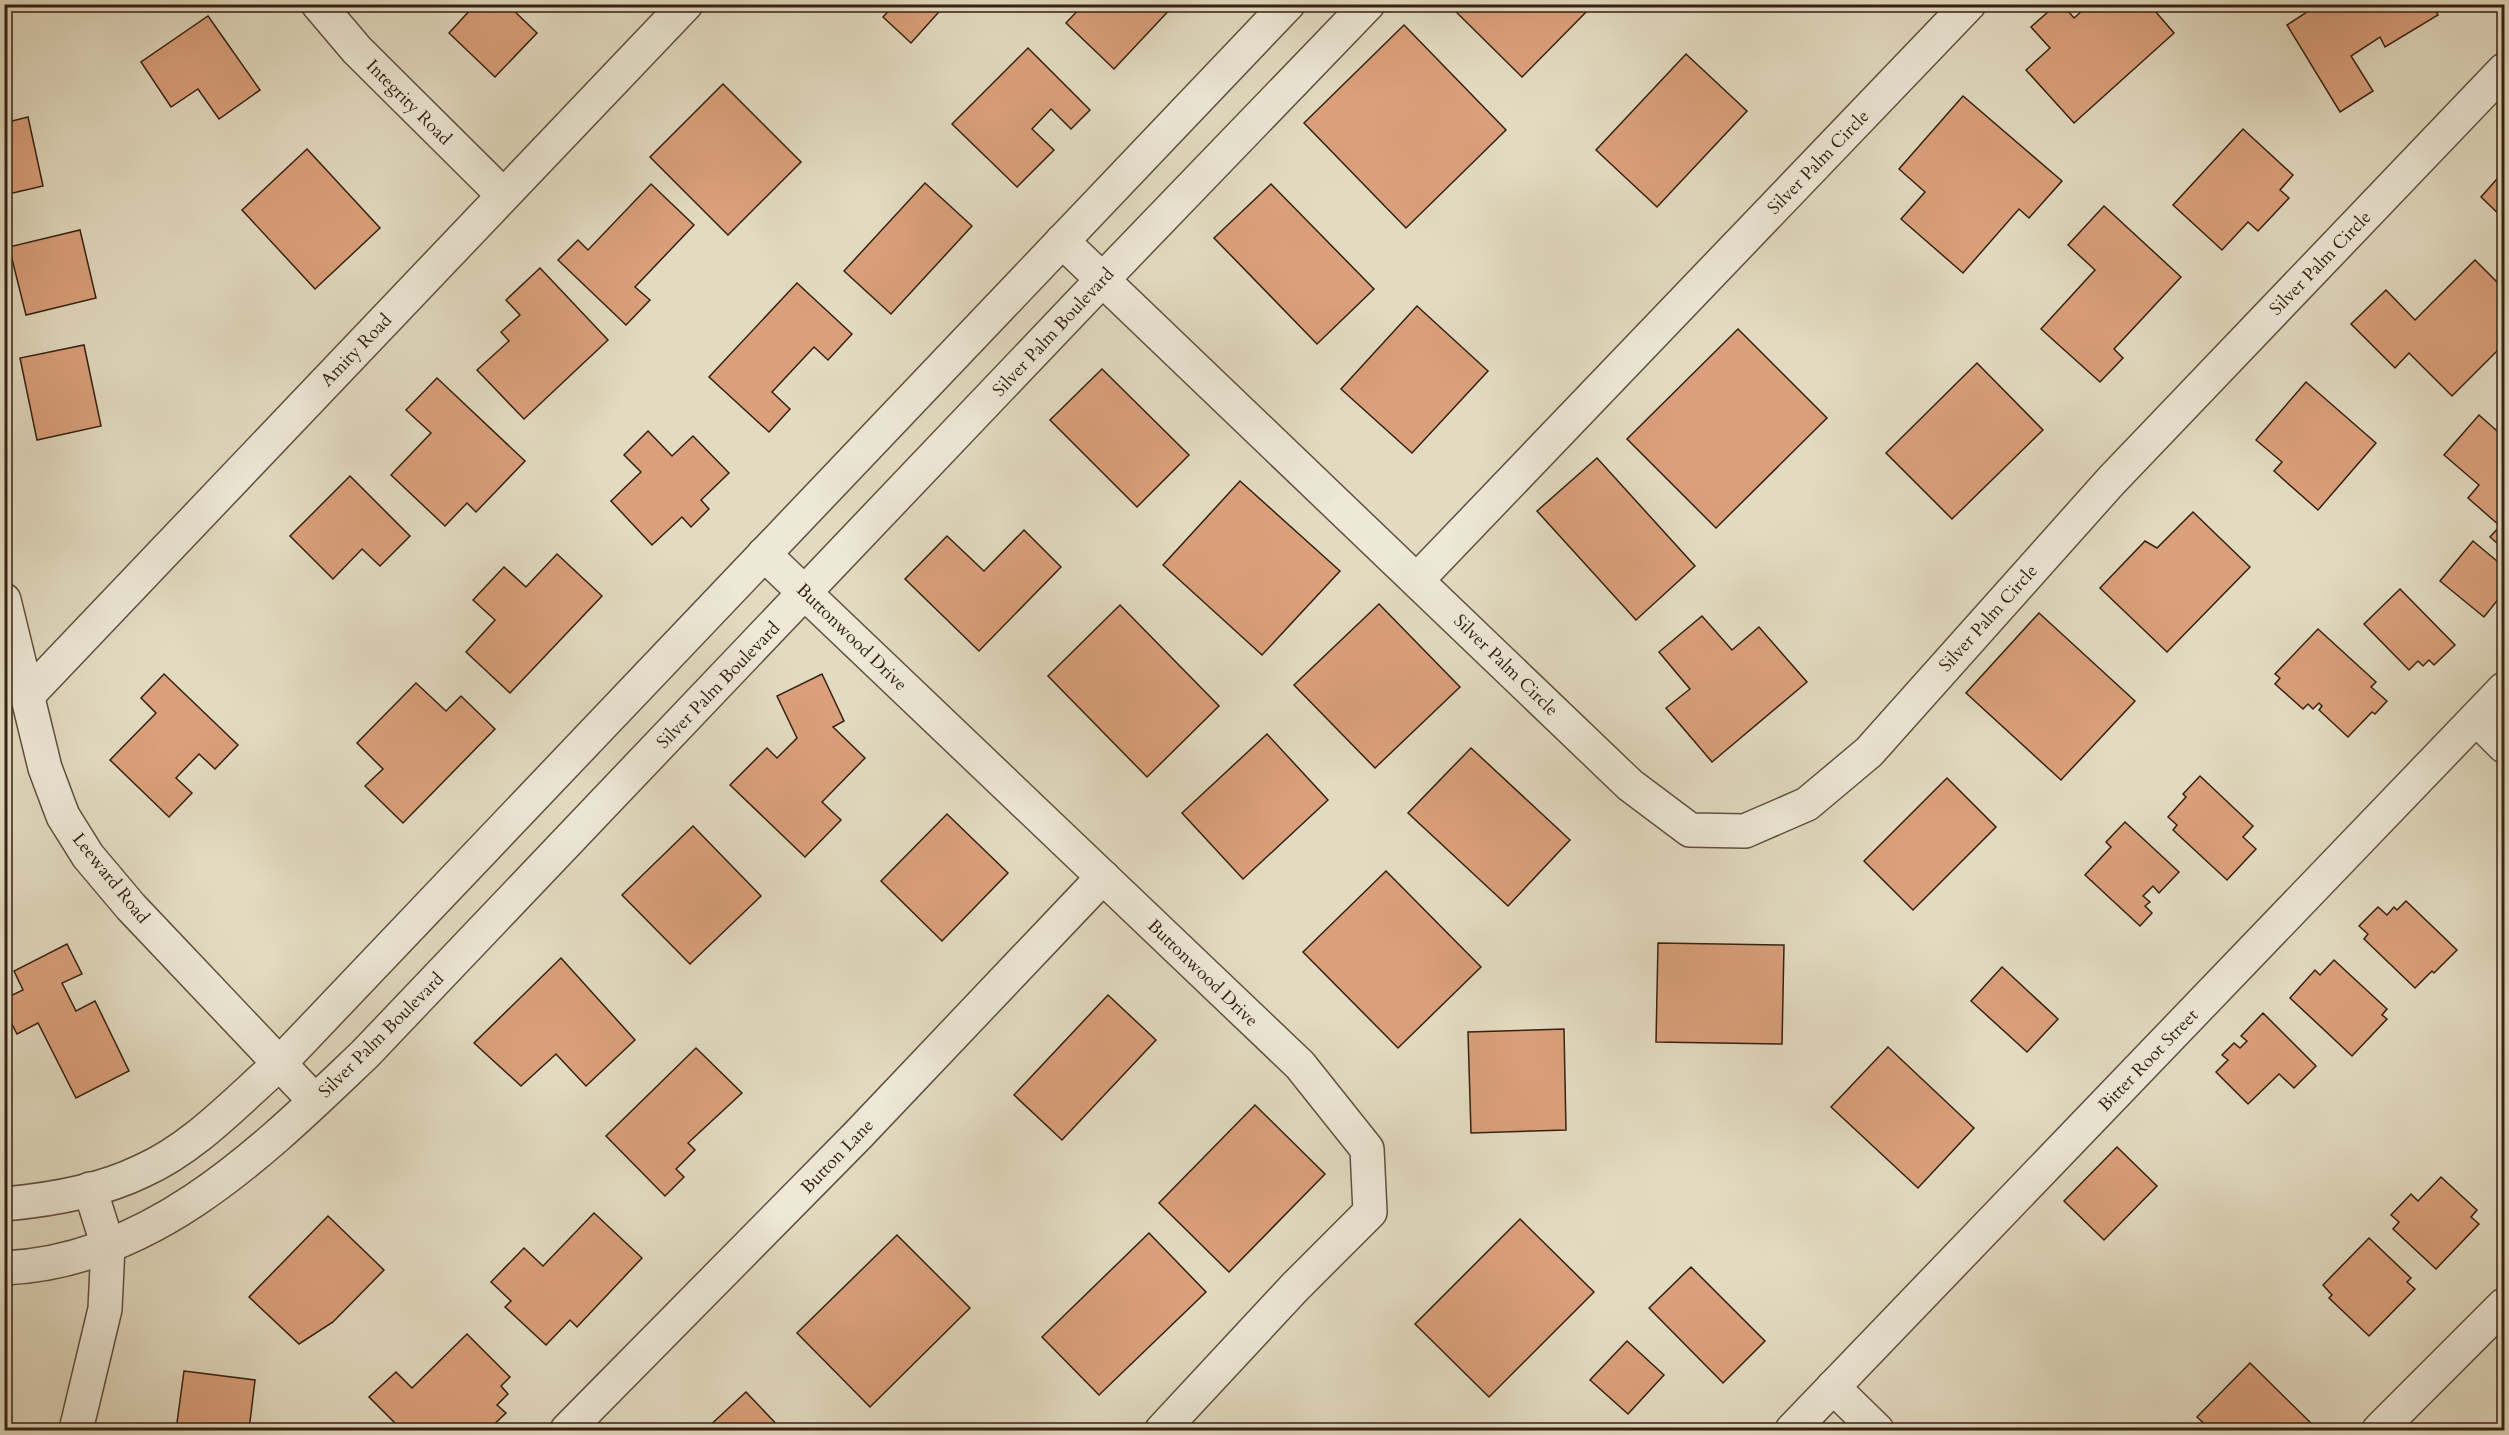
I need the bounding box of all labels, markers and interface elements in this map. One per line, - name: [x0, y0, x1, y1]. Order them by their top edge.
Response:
- street label: Integrity Road: [360, 54, 457, 151]
- street label: Silver Palm Circle: [1762, 104, 1875, 220]
- street label: Silver Palm Circle: [2264, 205, 2377, 321]
- street label: Silver Palm Boulevard: [987, 262, 1120, 402]
- street label: Amity Road: [315, 308, 398, 392]
- street label: Silver Palm Circle: [1933, 559, 2043, 678]
- street label: Buttonwood Drive: [791, 578, 913, 697]
- street label: Silver Palm Circle: [1448, 609, 1564, 722]
- street label: Silver Palm Boulevard: [651, 616, 786, 754]
- street label: Leeward Road: [66, 828, 155, 929]
- street label: Buttonwood Drive: [1142, 914, 1264, 1033]
- street label: Silver Palm Boulevard: [313, 967, 450, 1104]
- street label: Bitter Root Street: [2093, 1003, 2204, 1117]
- street label: Button Lane: [795, 1113, 879, 1199]

